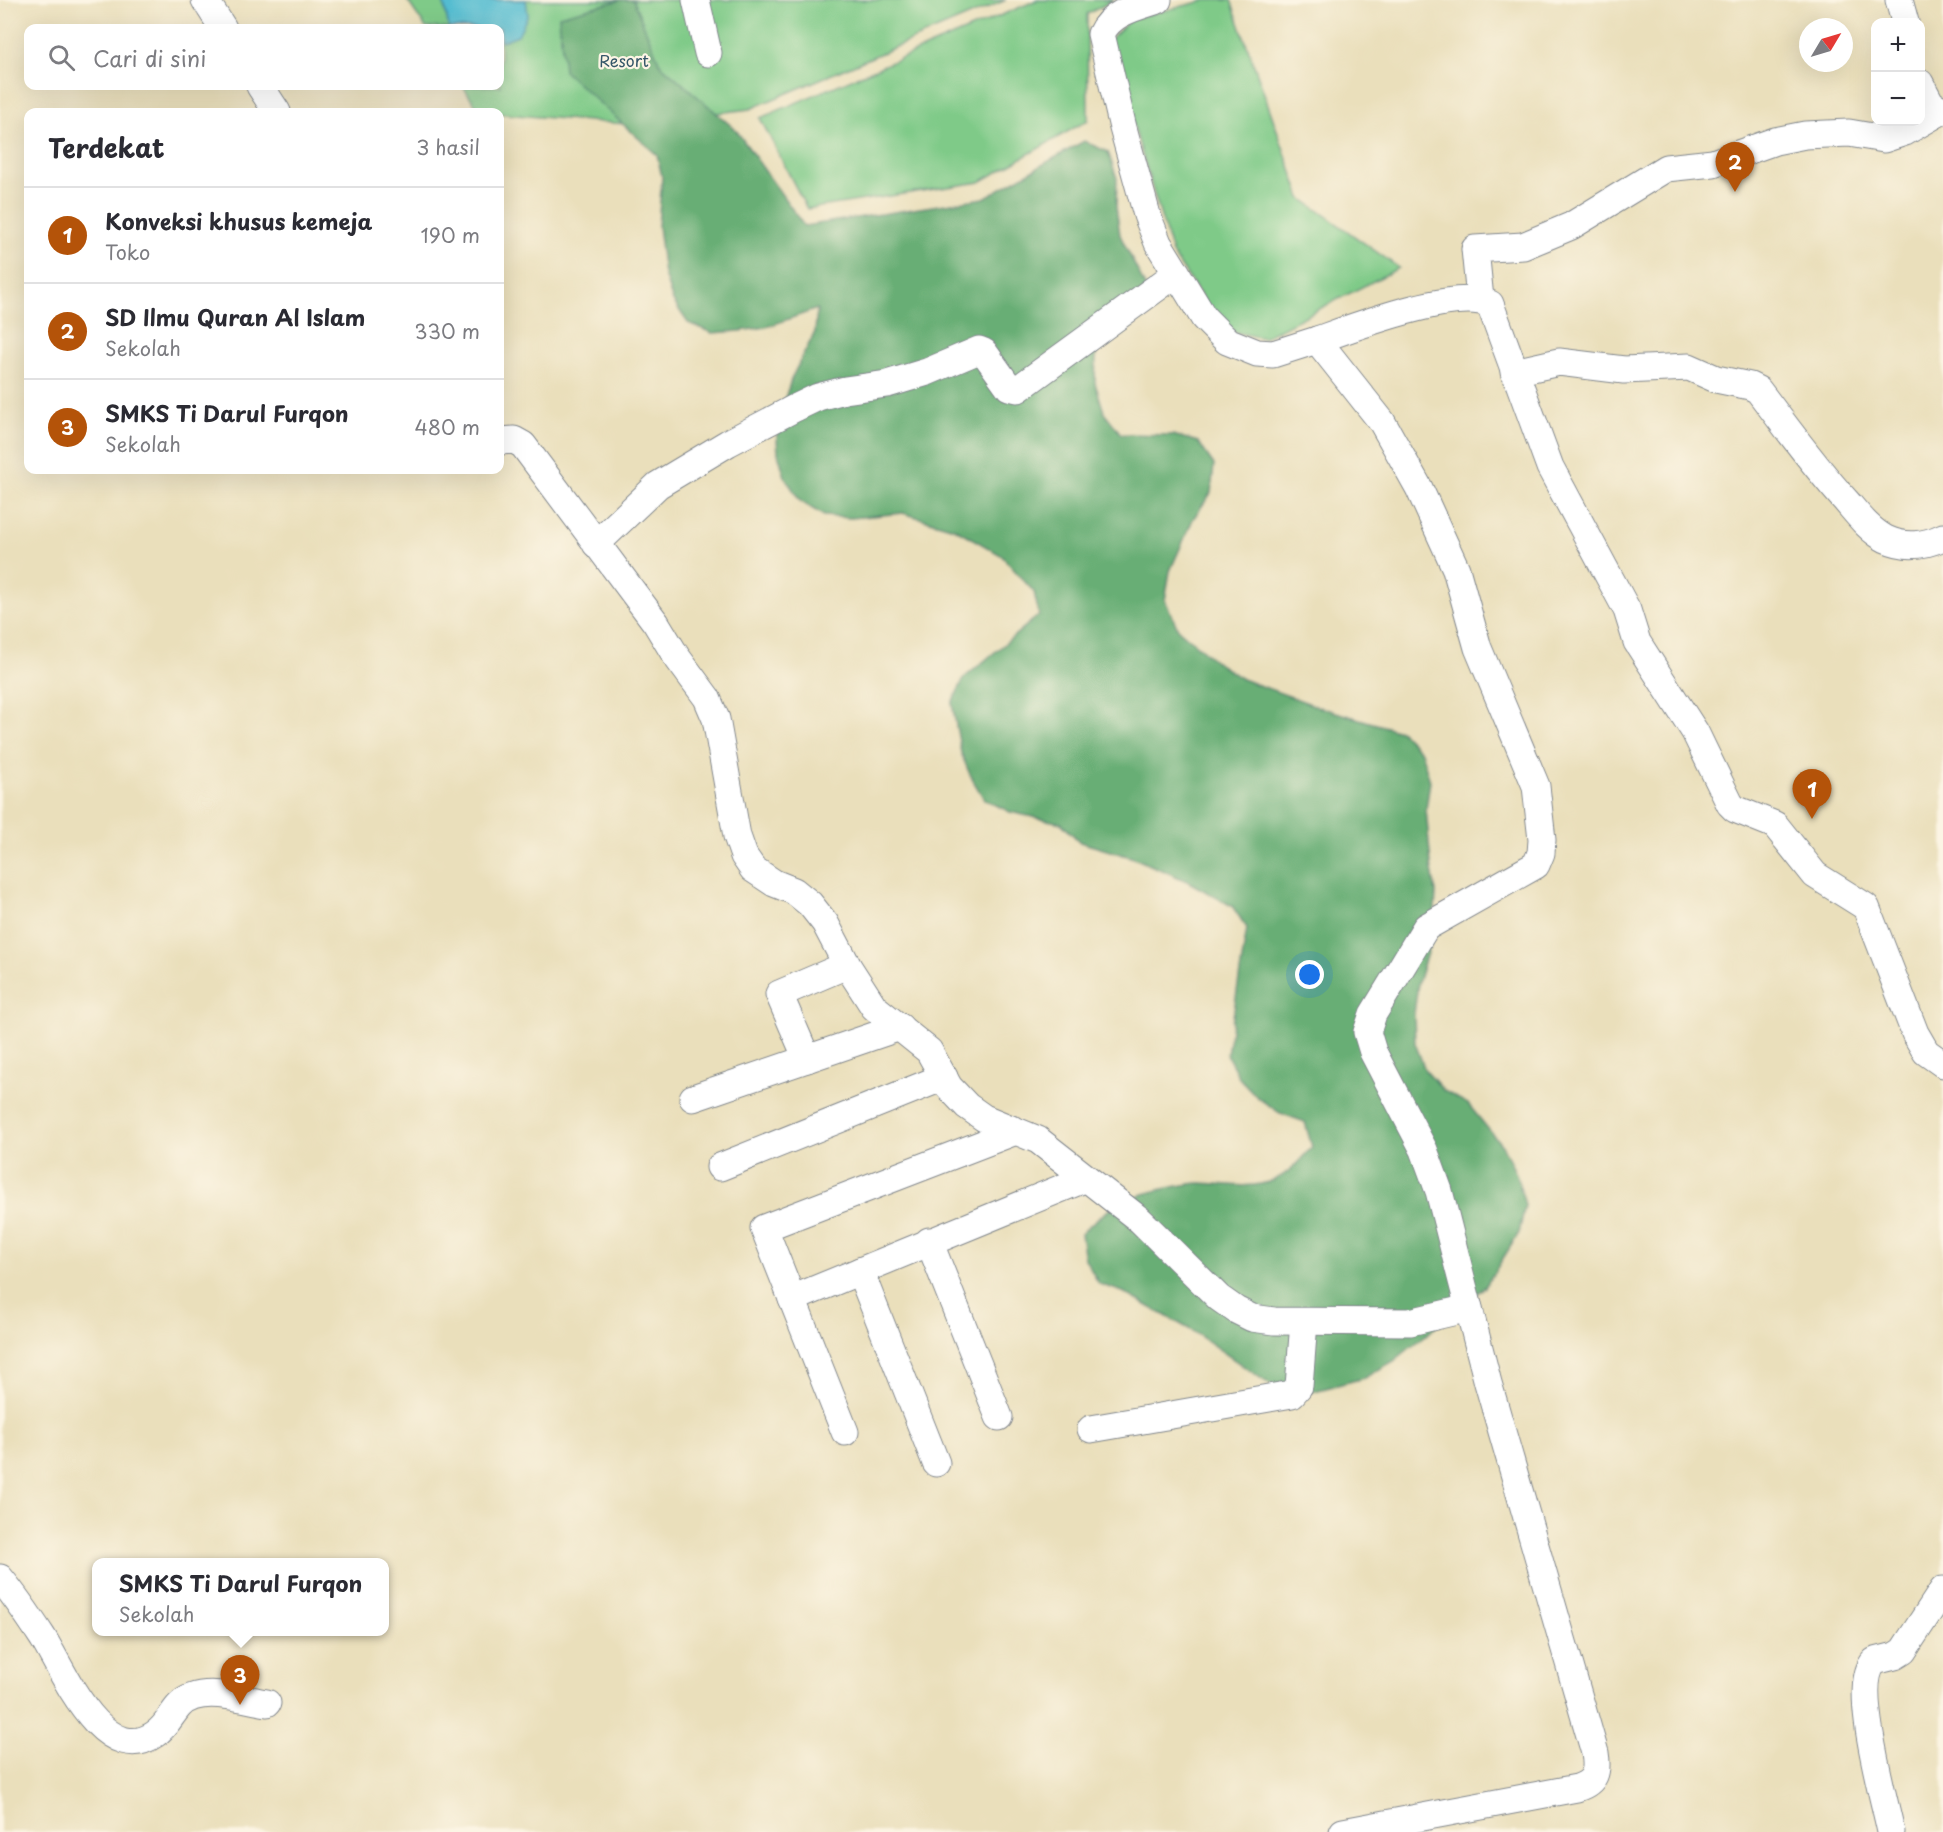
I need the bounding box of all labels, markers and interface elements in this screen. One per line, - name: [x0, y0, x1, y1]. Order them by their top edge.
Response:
- north arrow: [1799, 18, 1853, 72]
- map controls: [1871, 18, 1925, 126]
- button: +: [1871, 18, 1925, 72]
- search box: [24, 24, 504, 90]
- icon: search: [45, 41, 78, 74]
- text: Cari di sini: [93, 41, 206, 74]
- park label: Resort: [599, 48, 649, 72]
- button: −: [1871, 72, 1925, 126]
- text: Terdekat: [48, 128, 165, 167]
- text: 3 hasil: [416, 132, 480, 162]
- pin: 2: [1716, 142, 1754, 192]
- text: Konveksi khusus kemeja: [105, 204, 372, 237]
- text: 1: [63, 220, 72, 250]
- text: 190 m: [421, 220, 480, 250]
- text: Toko: [105, 237, 150, 267]
- text: SD Ilmu Quran Al Islam: [105, 300, 365, 333]
- text: 2: [60, 316, 75, 346]
- text: 330 m: [414, 316, 480, 346]
- text: Sekolah: [105, 333, 181, 363]
- text: SMKS Ti Darul Furqon: [105, 396, 349, 429]
- text: 3: [61, 412, 74, 442]
- text: 480 m: [415, 412, 480, 442]
- text: Sekolah: [105, 429, 181, 459]
- pin: 1: [1792, 770, 1832, 819]
- your location: [1295, 960, 1324, 989]
- popup: [92, 1558, 389, 1636]
- text: SMKS Ti Darul Furqon: [119, 1566, 362, 1599]
- text: Sekolah: [119, 1599, 195, 1629]
- pin: 3: [220, 1656, 260, 1705]

